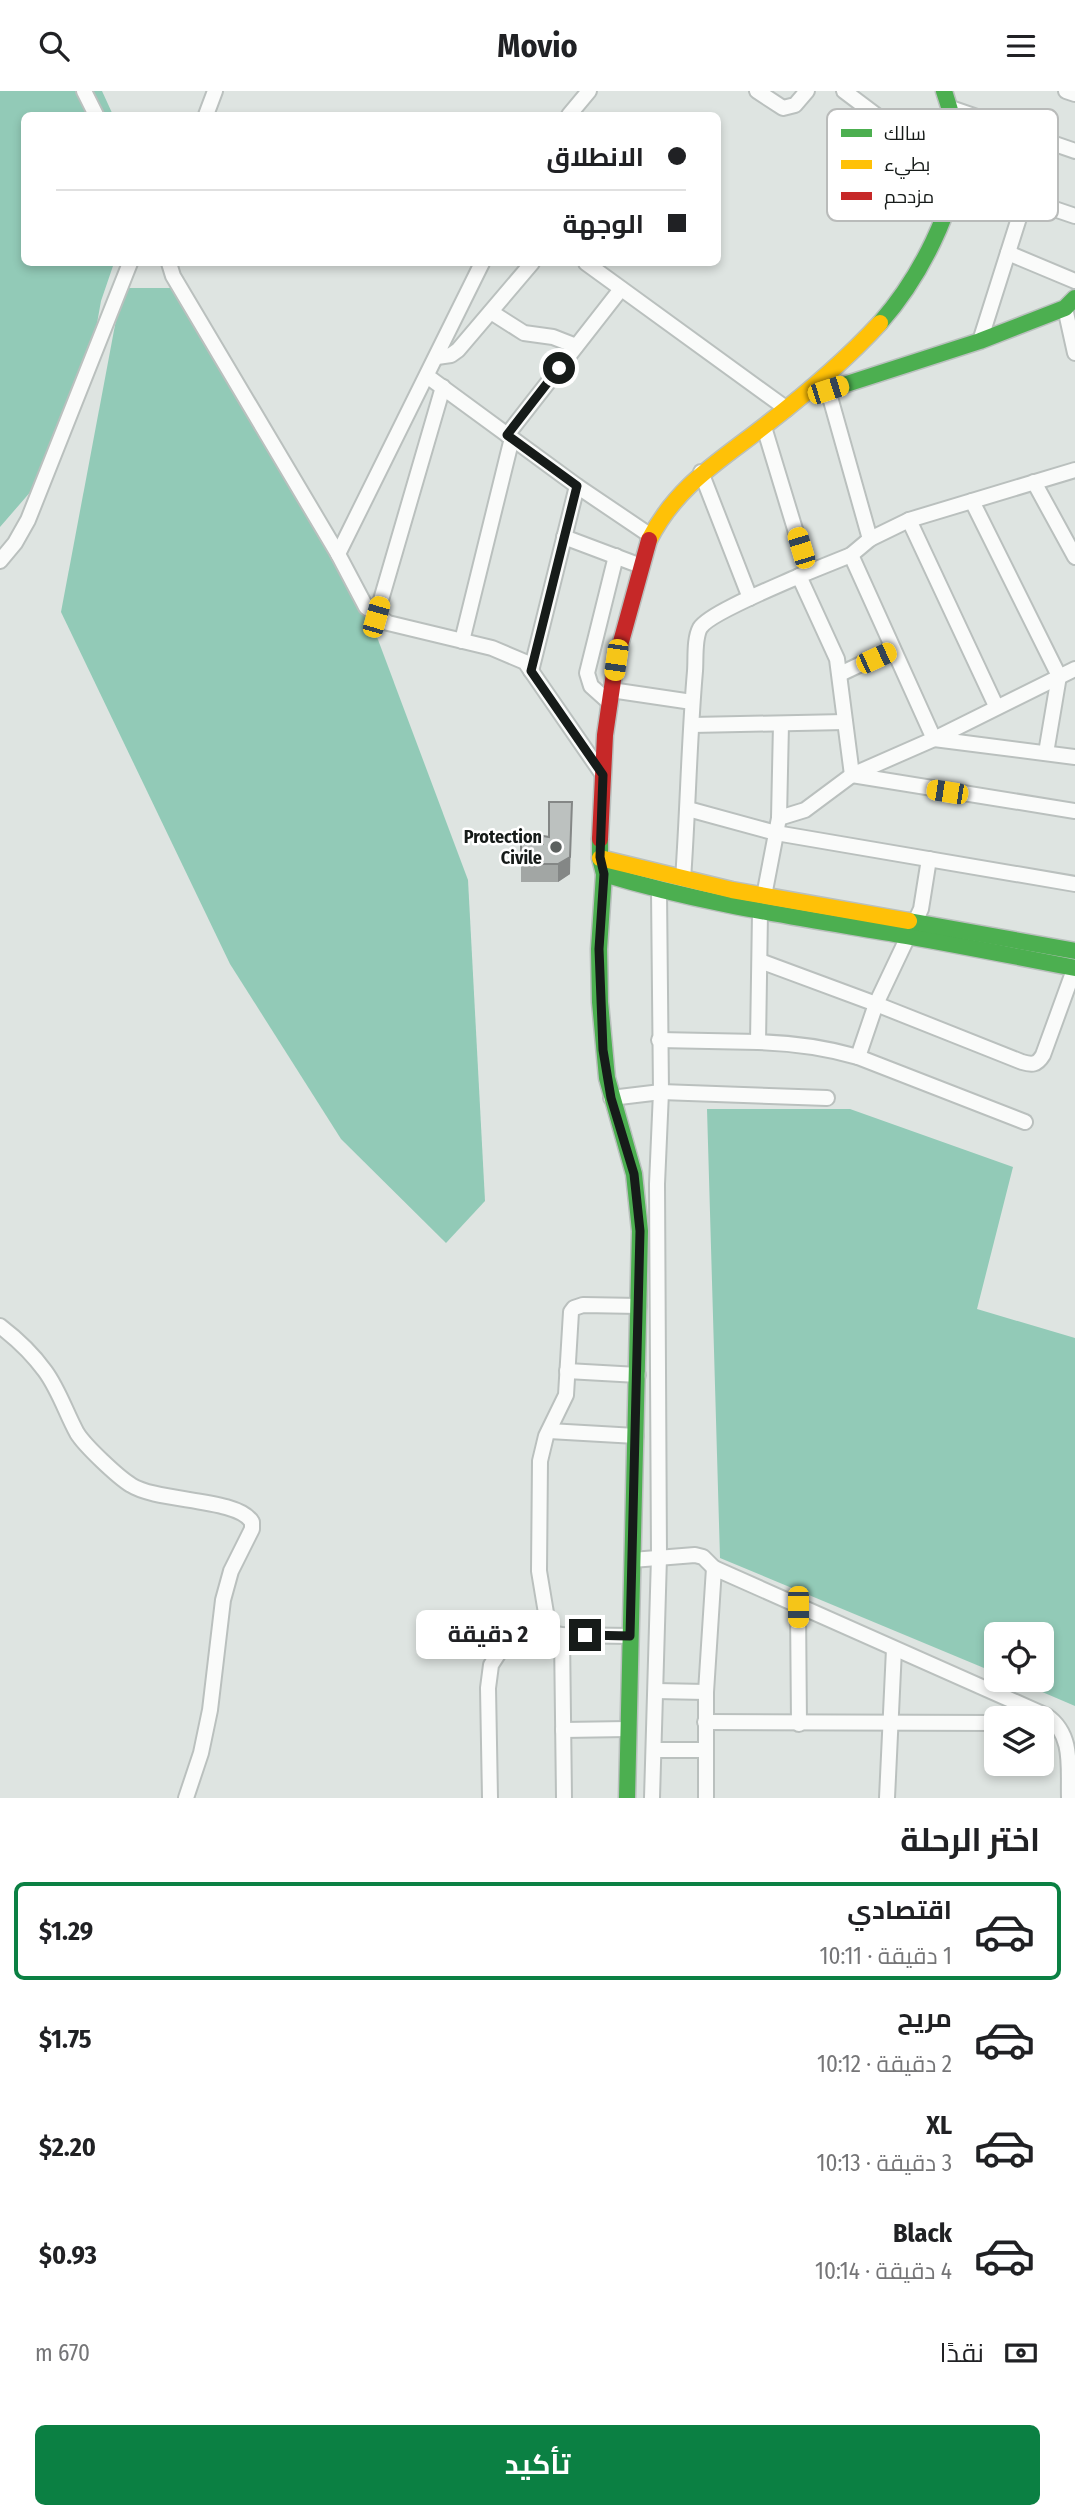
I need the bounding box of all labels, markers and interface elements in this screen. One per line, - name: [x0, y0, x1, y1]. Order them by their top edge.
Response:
- icon: search: [35, 27, 73, 65]
- text: Movio: [497, 27, 578, 65]
- icon: menu: [1002, 27, 1040, 65]
- legend: [827, 109, 1058, 221]
- text: سالك: [884, 122, 926, 145]
- text: الانطلاق: [546, 142, 644, 173]
- text: بطيء: [884, 153, 930, 179]
- text: مزدحم: [884, 185, 934, 210]
- text: الوجهة: [563, 209, 644, 240]
- route start: [543, 352, 575, 384]
- car: [805, 374, 852, 406]
- car: [785, 525, 818, 571]
- car: [361, 594, 392, 640]
- car: [603, 638, 630, 682]
- car: [853, 640, 900, 676]
- car: [925, 778, 970, 806]
- place label: Protection Civile: [464, 826, 542, 869]
- marker: Protection Civile: [548, 839, 564, 855]
- car: [788, 1586, 809, 1628]
- callout: 2 دقيقة: [417, 1611, 560, 1659]
- route end: [569, 1619, 601, 1651]
- text: 2 دقيقة: [448, 1620, 528, 1648]
- map controls: [984, 1622, 1054, 1776]
- button: locate: [984, 1622, 1054, 1692]
- button: layers: [984, 1706, 1054, 1776]
- text: اختر الرحلة: [900, 1821, 1040, 1859]
- text: اقتصادي: [847, 1895, 952, 1926]
- icon: car: [973, 1900, 1036, 1963]
- text: $1.29: [39, 1916, 93, 1947]
- text: 1 دقيقة · 10:11: [820, 1942, 952, 1970]
- text: مريح: [897, 2003, 952, 2034]
- icon: car: [973, 2008, 1036, 2071]
- text: $1.75: [39, 2024, 92, 2055]
- text: 2 دقيقة · 10:12: [817, 2050, 952, 2078]
- text: XL: [926, 2110, 952, 2141]
- icon: car: [973, 2116, 1036, 2179]
- text: $2.20: [39, 2132, 96, 2163]
- text: 3 دقيقة · 10:13: [816, 2149, 952, 2177]
- text: Black: [893, 2218, 952, 2249]
- icon: car: [973, 2224, 1036, 2287]
- text: $0.93: [39, 2240, 97, 2271]
- text: 4 دقيقة · 10:14: [815, 2257, 952, 2285]
- icon: cash: [1002, 2334, 1040, 2372]
- text: نقدًا: [940, 2338, 984, 2369]
- text: 670 m: [35, 2339, 90, 2367]
- button: تأكيد: [35, 2425, 1040, 2505]

